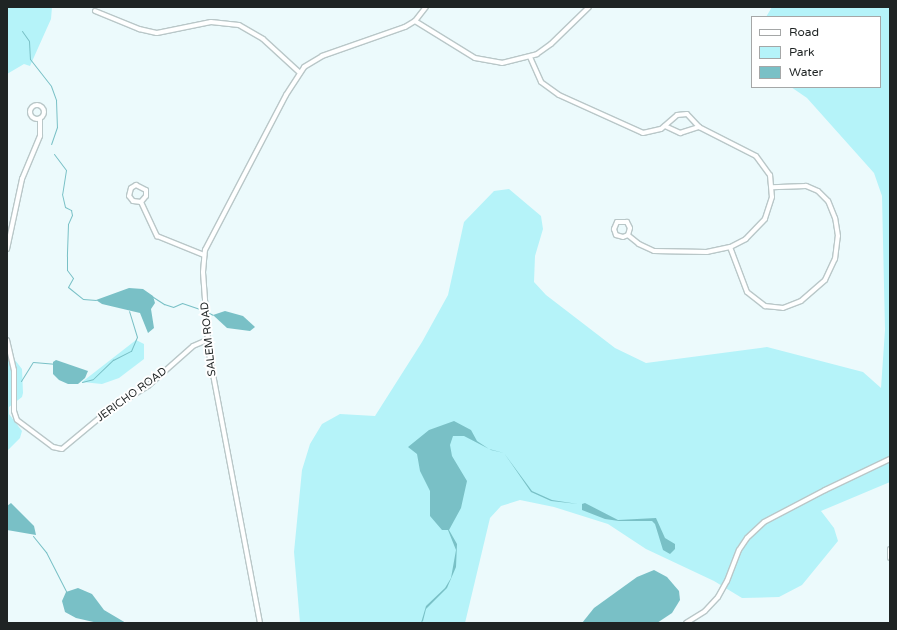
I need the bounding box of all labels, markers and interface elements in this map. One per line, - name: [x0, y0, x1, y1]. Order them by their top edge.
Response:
- legend: [751, 16, 881, 88]
- text: Road: [789, 25, 819, 39]
- text: Park: [789, 45, 815, 59]
- text: Water: [789, 65, 823, 79]
- street label: SALEM ROAD: [199, 301, 219, 377]
- street label: JERICHO ROAD: [94, 365, 170, 425]

